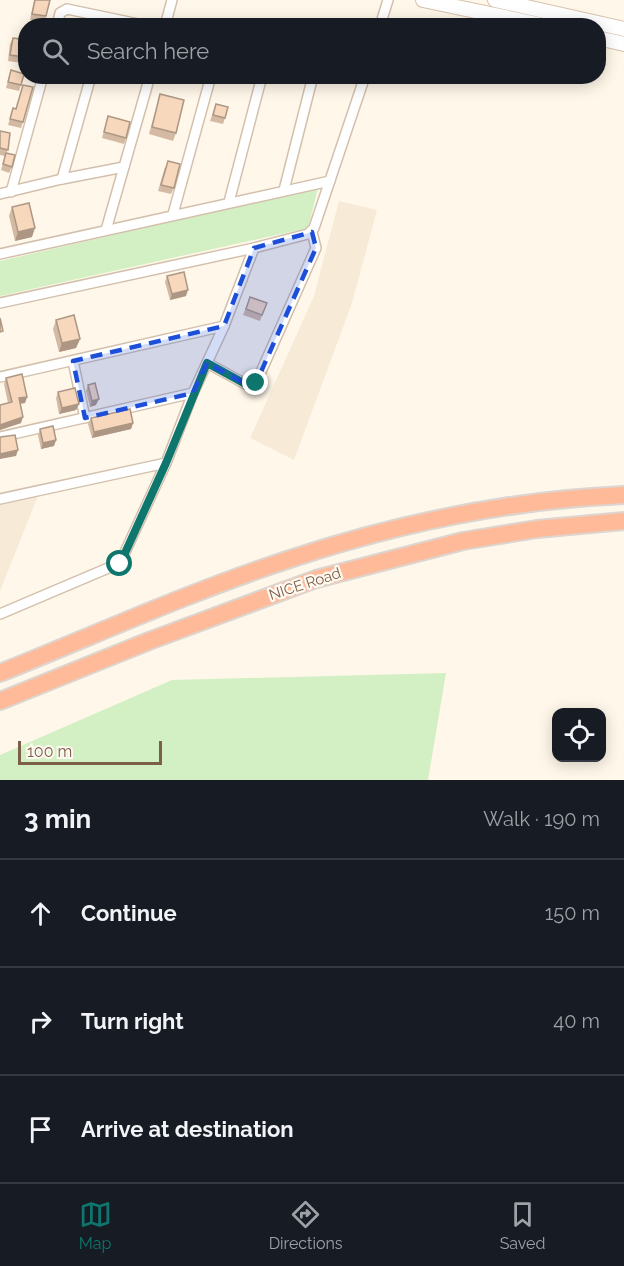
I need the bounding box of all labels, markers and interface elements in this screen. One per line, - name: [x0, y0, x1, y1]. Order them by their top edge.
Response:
- search box: [18, 18, 606, 84]
- icon: search: [39, 35, 72, 68]
- text: Search here: [87, 38, 209, 64]
- route end: [242, 369, 268, 395]
- route start: [106, 550, 132, 576]
- street label: NICE Road: [267, 564, 343, 604]
- map controls: [552, 708, 606, 762]
- button: locate: [552, 708, 606, 762]
- scale bar: [18, 738, 162, 766]
- text: 100 m: [27, 742, 72, 761]
- text: 3 min: [24, 804, 91, 834]
- text: Walk · 190 m: [483, 807, 600, 831]
- icon: ahead: [24, 897, 57, 930]
- text: Continue: [81, 900, 177, 926]
- text: 150 m: [545, 901, 600, 925]
- icon: right: [24, 1005, 57, 1038]
- text: Turn right: [81, 1008, 184, 1034]
- text: 40 m: [553, 1009, 600, 1033]
- icon: arrive: [24, 1113, 57, 1146]
- text: Arrive at destination: [81, 1116, 294, 1142]
- tab: Map: [79, 1198, 112, 1253]
- tab: Directions: [269, 1198, 343, 1253]
- tab: Saved: [500, 1198, 545, 1253]

